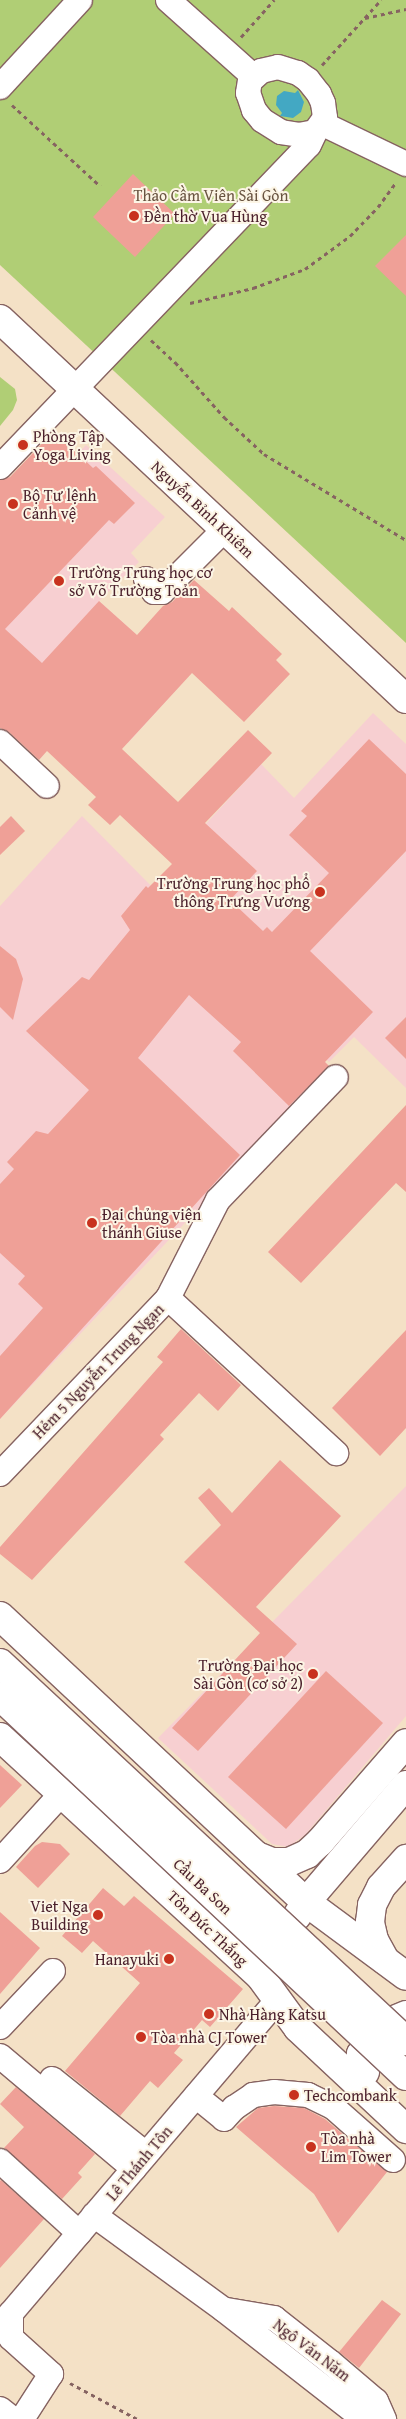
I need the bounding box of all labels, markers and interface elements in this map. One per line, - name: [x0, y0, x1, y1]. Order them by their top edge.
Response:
- park label: Thảo Cầm Viên Sài Gòn: [133, 185, 289, 205]
- place label: Đền thờ Vua Hùng: [144, 206, 267, 226]
- marker: Đền thờ Vua Hùng: [128, 210, 140, 222]
- place label: Phòng Tập Yoga Living: [33, 426, 111, 464]
- marker: Phòng Tập Yoga Living: [17, 439, 29, 451]
- street label: Nguyễn Bỉnh Khiêm: [148, 456, 258, 562]
- place label: Bộ Tư lệnh Cảnh vệ: [23, 485, 96, 523]
- marker: Bộ Tư lệnh Cảnh vệ: [7, 498, 19, 510]
- place label: Trường Trung học cơ sở Võ Trường Toản: [69, 562, 212, 600]
- marker: Trường Trung học cơ sở Võ Trường Toản: [53, 575, 65, 587]
- place label: Trường Trung học phổ thông Trưng Vương: [157, 873, 310, 911]
- marker: Trường Trung học phổ thông Trưng Vương: [314, 886, 326, 898]
- place label: Đại chủng viện thánh Giuse: [102, 1204, 201, 1242]
- marker: Đại chủng viện thánh Giuse: [86, 1217, 98, 1229]
- street label: Hẻm 5 Nguyễn Trung Ngạn: [28, 1299, 168, 1443]
- place label: Trường Đại học Sài Gòn (cơ sở 2): [193, 1655, 303, 1693]
- marker: Trường Đại học Sài Gòn (cơ sở 2): [307, 1668, 319, 1680]
- street label: Cầu Ba Son: [170, 1854, 236, 1918]
- street label: Tôn Đức Thắng: [164, 1886, 252, 1970]
- place label: Viet Nga Building: [30, 1896, 88, 1934]
- marker: Viet Nga Building: [92, 1909, 104, 1921]
- place label: Hanayuki: [95, 1949, 159, 1969]
- marker: Hanayuki: [163, 1953, 175, 1965]
- place label: Nhà Hàng Katsu: [219, 2004, 326, 2024]
- marker: Nhà Hàng Katsu: [203, 2008, 215, 2020]
- place label: Tòa nhà CJ Tower: [151, 2027, 267, 2047]
- marker: Tòa nhà CJ Tower: [135, 2031, 147, 2043]
- place label: Techcombank: [304, 2085, 397, 2105]
- marker: Techcombank: [288, 2089, 300, 2101]
- street label: Lê Thánh Tôn: [102, 2122, 176, 2204]
- place label: Tòa nhà Lim Tower: [321, 2128, 391, 2166]
- marker: Tòa nhà Lim Tower: [305, 2141, 317, 2153]
- street label: Ngô Văn Năm: [270, 2315, 354, 2385]

